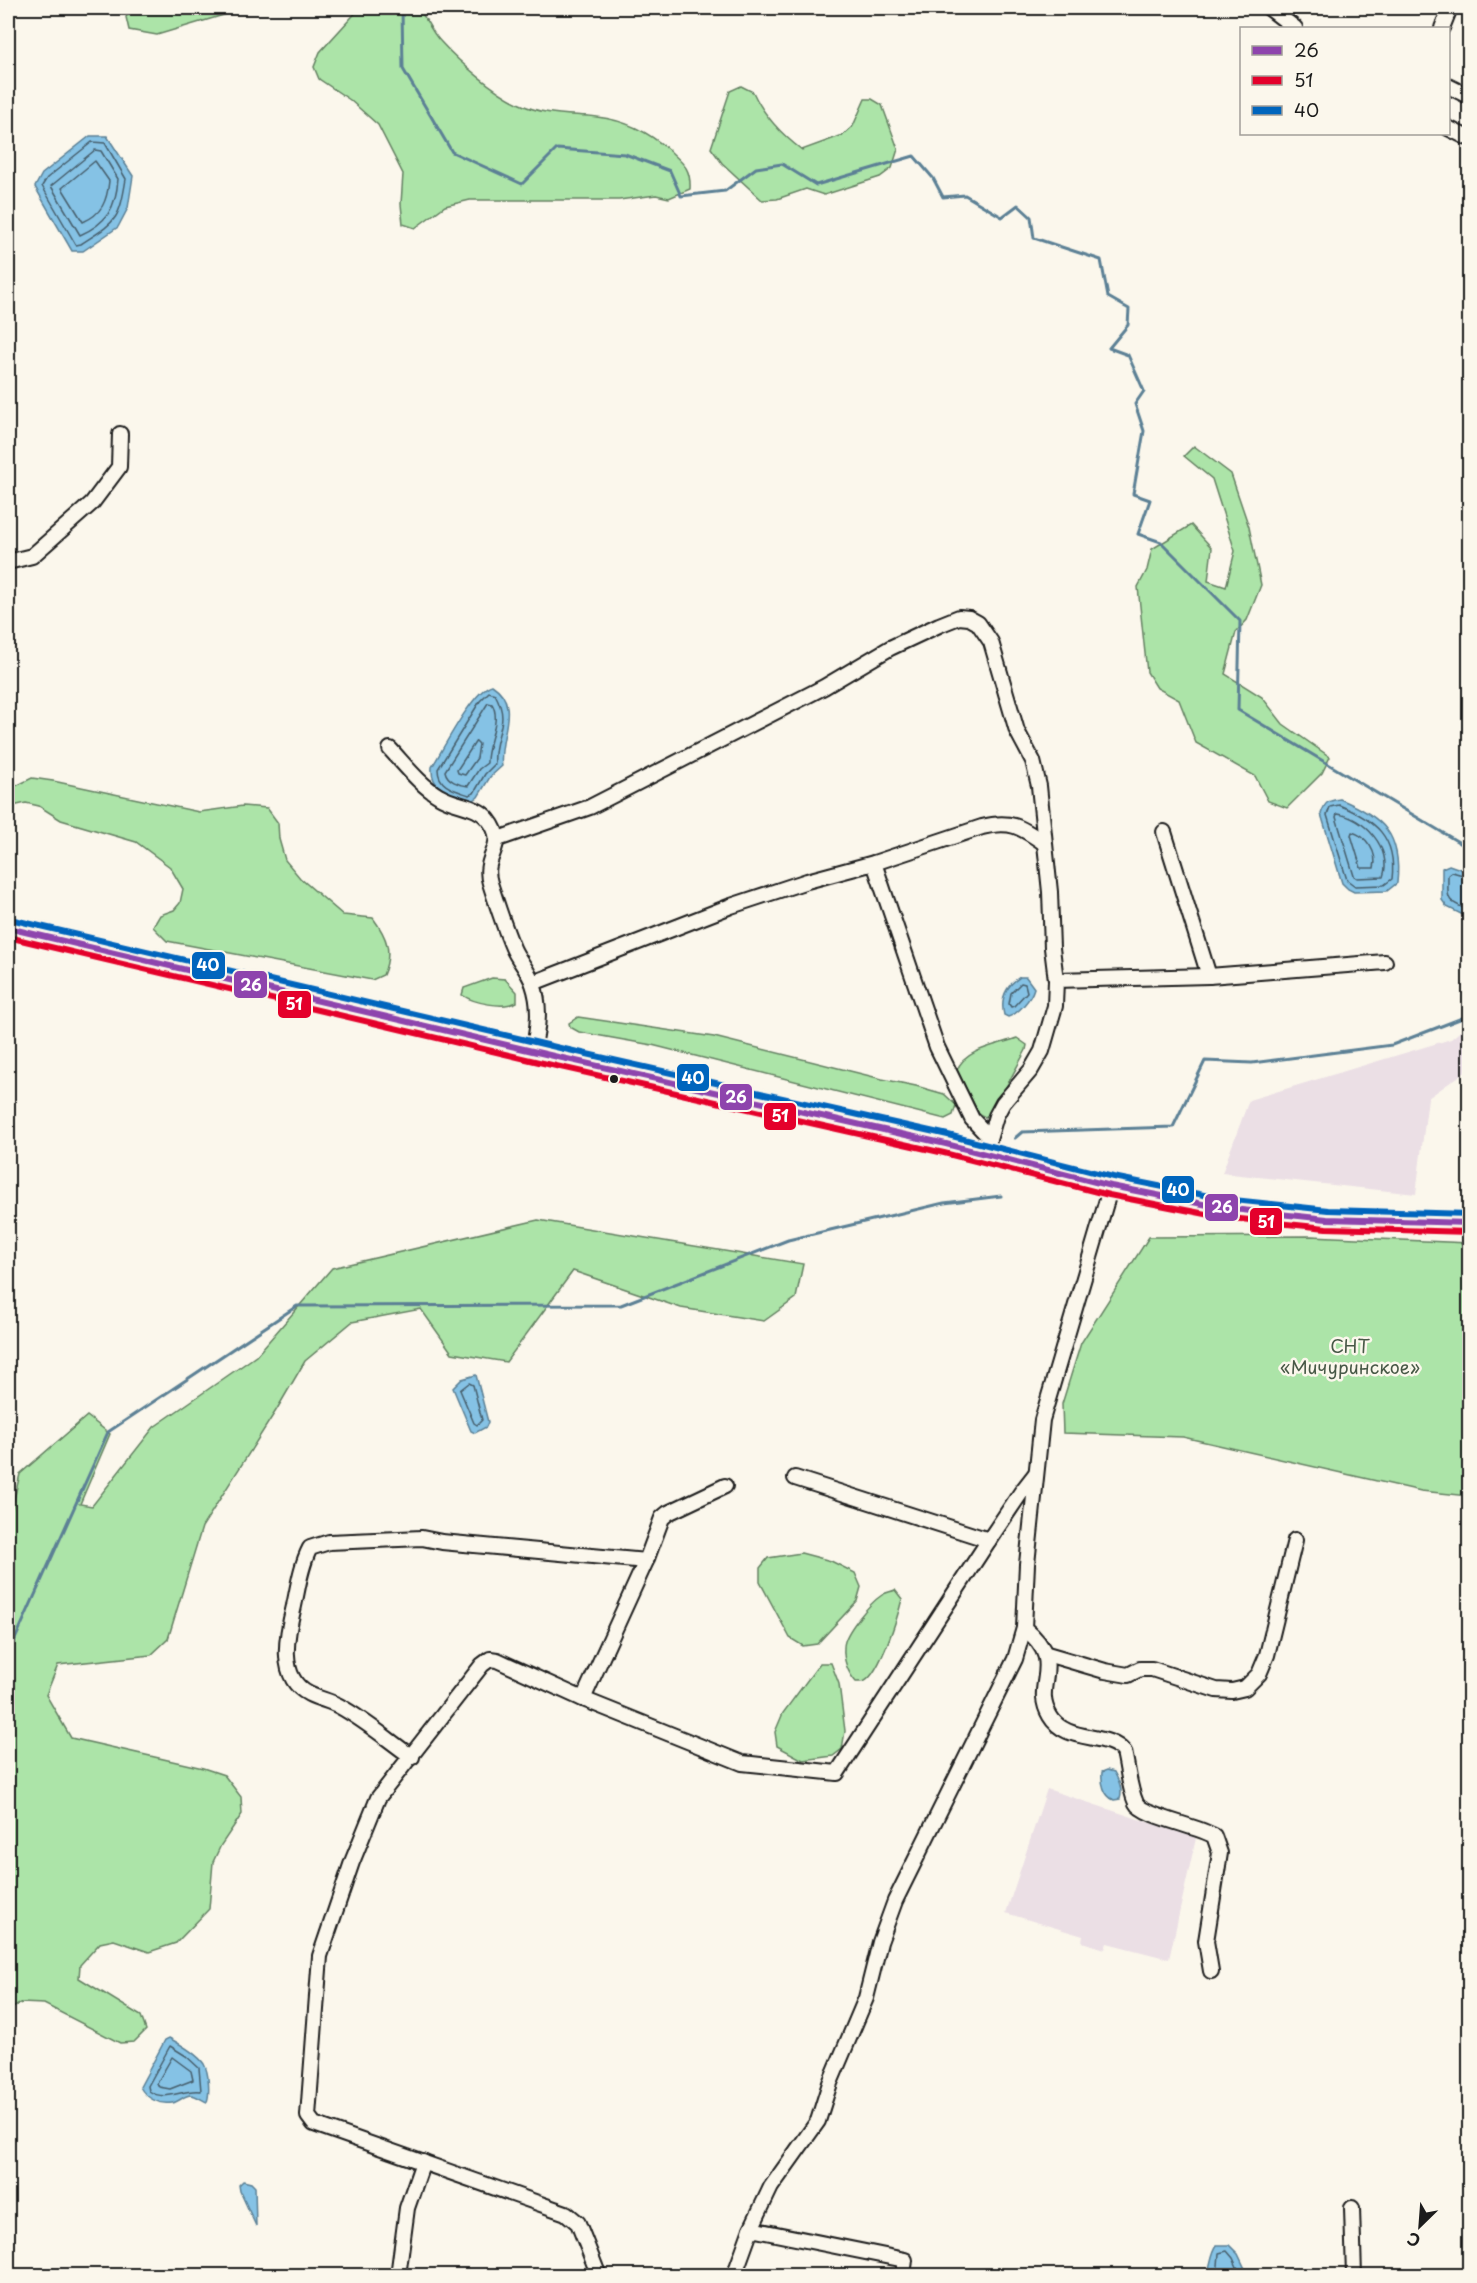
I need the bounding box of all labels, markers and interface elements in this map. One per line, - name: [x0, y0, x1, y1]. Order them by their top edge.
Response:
- legend: [1240, 27, 1450, 135]
- text: 26: [1294, 36, 1319, 63]
- text: 51: [1294, 66, 1313, 93]
- text: 40: [1294, 96, 1319, 123]
- line badge: 40: [191, 951, 226, 980]
- text: 40: [197, 952, 220, 976]
- line badge: 26: [233, 970, 268, 999]
- text: 26: [240, 972, 262, 996]
- line badge: 51: [277, 990, 312, 1019]
- text: 51: [285, 991, 303, 1015]
- line badge: 40: [676, 1063, 710, 1092]
- text: 40: [682, 1065, 705, 1089]
- unlabelled marker: [608, 1073, 620, 1085]
- line badge: 26: [719, 1083, 753, 1111]
- text: 26: [725, 1084, 747, 1108]
- line badge: 51: [763, 1102, 797, 1131]
- text: 51: [771, 1103, 789, 1127]
- line badge: 40: [1161, 1175, 1195, 1204]
- text: 40: [1167, 1177, 1190, 1201]
- line badge: 26: [1204, 1193, 1239, 1222]
- text: 26: [1211, 1194, 1233, 1218]
- line badge: 51: [1249, 1207, 1283, 1236]
- text: 51: [1257, 1209, 1275, 1233]
- park label: СНТ «Мичуринское»: [1280, 1332, 1420, 1380]
- north arrow: [1390, 2196, 1450, 2256]
- text: С: [1403, 2227, 1424, 2254]

